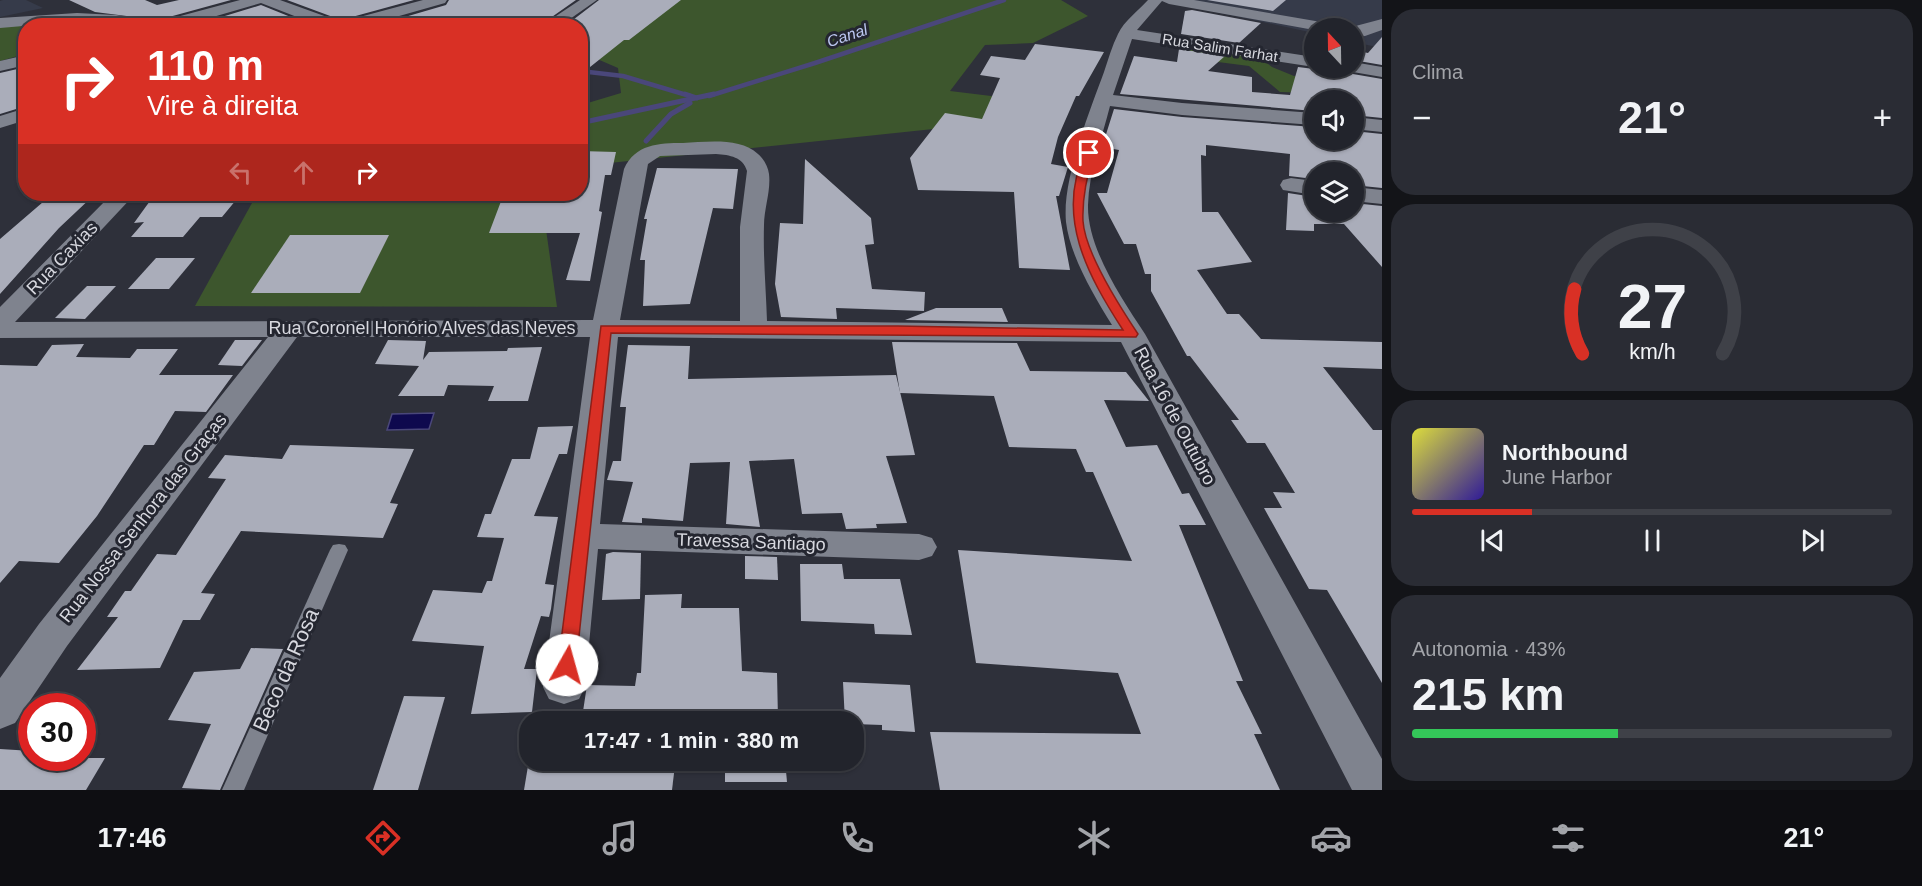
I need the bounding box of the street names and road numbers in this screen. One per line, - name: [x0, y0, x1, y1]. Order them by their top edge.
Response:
- street label: Rua Salim Farhat: [1161, 30, 1280, 65]
- street label: Rua Caxias: [22, 218, 102, 298]
- street label: Rua Coronel Honório Alves das Neves: [268, 318, 576, 338]
- street label: Rua 16 de Outubro: [1130, 344, 1220, 488]
- street label: Rua Nossa Senhora das Graças: [55, 410, 231, 626]
- street label: Travessa Santiago: [676, 529, 826, 555]
- street label: Beco da Rosa: [248, 605, 323, 735]

